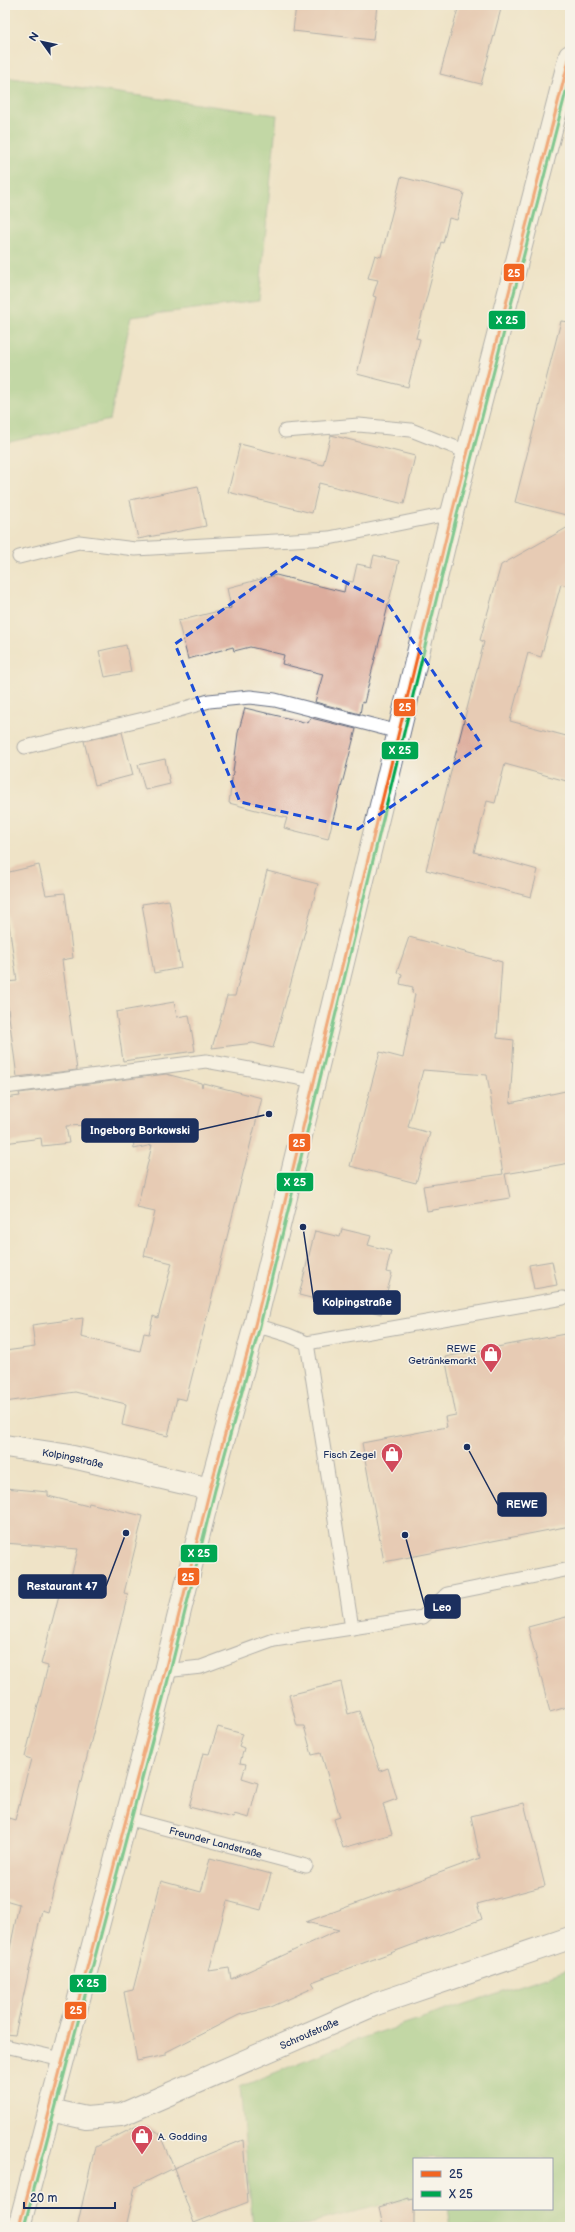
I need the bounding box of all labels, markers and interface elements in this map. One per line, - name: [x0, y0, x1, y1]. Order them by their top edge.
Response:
- north arrow: [22, 22, 62, 62]
- text: N: [26, 30, 42, 44]
- line badge: 25: [503, 263, 525, 282]
- text: 25: [508, 267, 521, 280]
- line badge: X 25: [488, 310, 526, 330]
- text: X 25: [496, 314, 519, 327]
- line badge: 25: [393, 698, 416, 717]
- text: 25: [399, 701, 412, 714]
- line badge: X 25: [381, 741, 419, 760]
- text: X 25: [389, 744, 412, 757]
- callout: Ingeborg Borkowski: [82, 1119, 198, 1142]
- text: Ingeborg Borkowski: [90, 1124, 190, 1137]
- line badge: 25: [288, 1133, 311, 1152]
- text: 25: [293, 1137, 306, 1150]
- line badge: X 25: [276, 1172, 314, 1192]
- text: X 25: [284, 1176, 307, 1189]
- callout: Kolpingstraße: [314, 1291, 400, 1314]
- text: Kolpingstraße: [322, 1296, 392, 1309]
- shop icon: REWE Getränkemarkt: [478, 1341, 504, 1374]
- place label: REWE Getränkemarkt: [408, 1343, 476, 1367]
- shop icon: Fisch Zegel: [379, 1441, 405, 1474]
- street label: Kolpingstraße: [41, 1447, 105, 1471]
- place label: Fisch Zegel: [323, 1449, 376, 1461]
- callout: REWE: [498, 1493, 546, 1516]
- text: REWE: [506, 1498, 538, 1511]
- line badge: X 25: [180, 1544, 218, 1563]
- text: X 25: [188, 1547, 211, 1560]
- line badge: 25: [177, 1567, 200, 1586]
- text: 25: [182, 1571, 195, 1584]
- callout: Restaurant 47: [19, 1575, 106, 1598]
- text: Restaurant 47: [26, 1580, 98, 1593]
- callout: Leo: [425, 1595, 460, 1618]
- text: Leo: [433, 1601, 451, 1614]
- street label: Freunder Landstraße: [168, 1825, 263, 1861]
- line badge: X 25: [69, 1974, 107, 1993]
- text: X 25: [77, 1977, 100, 1990]
- line badge: 25: [64, 2001, 87, 2020]
- text: 25: [70, 2004, 83, 2017]
- street label: Schroufstraße: [278, 2016, 341, 2052]
- shop icon: A. Godding: [129, 2123, 155, 2156]
- place label: A. Godding: [158, 2131, 207, 2143]
- legend: [413, 2158, 553, 2210]
- text: 25: [449, 2167, 463, 2182]
- scale bar: [24, 2184, 115, 2210]
- text: X 25: [448, 2187, 473, 2202]
- text: 20 m: [30, 2191, 57, 2206]

